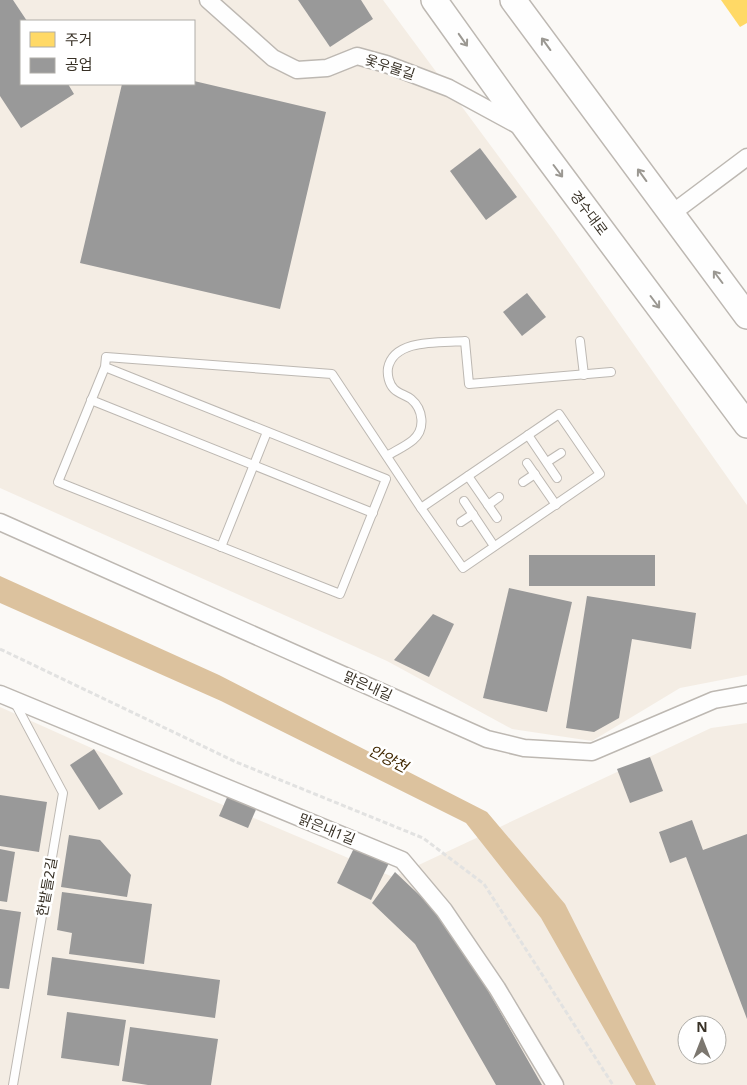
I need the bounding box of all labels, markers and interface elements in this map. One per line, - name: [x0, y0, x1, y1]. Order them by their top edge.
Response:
- legend: [20, 20, 195, 85]
- text: 주거: [65, 29, 93, 49]
- one-way arrow: [458, 33, 468, 47]
- one-way arrow: [541, 37, 551, 51]
- street label: 옻우물길: [363, 50, 418, 84]
- text: 공업: [65, 54, 93, 74]
- one-way arrow: [553, 164, 563, 178]
- one-way arrow: [637, 168, 647, 182]
- street label: 경수대로: [566, 186, 613, 239]
- one-way arrow: [713, 270, 723, 284]
- one-way arrow: [650, 295, 660, 309]
- street label: 맑은내길: [341, 666, 396, 705]
- water label: 안양천: [365, 740, 413, 777]
- street label: 맑은내1길: [296, 809, 358, 848]
- street label: 한밭들2길: [32, 856, 61, 918]
- north arrow: [677, 1015, 727, 1065]
- text: N: [696, 1017, 708, 1036]

